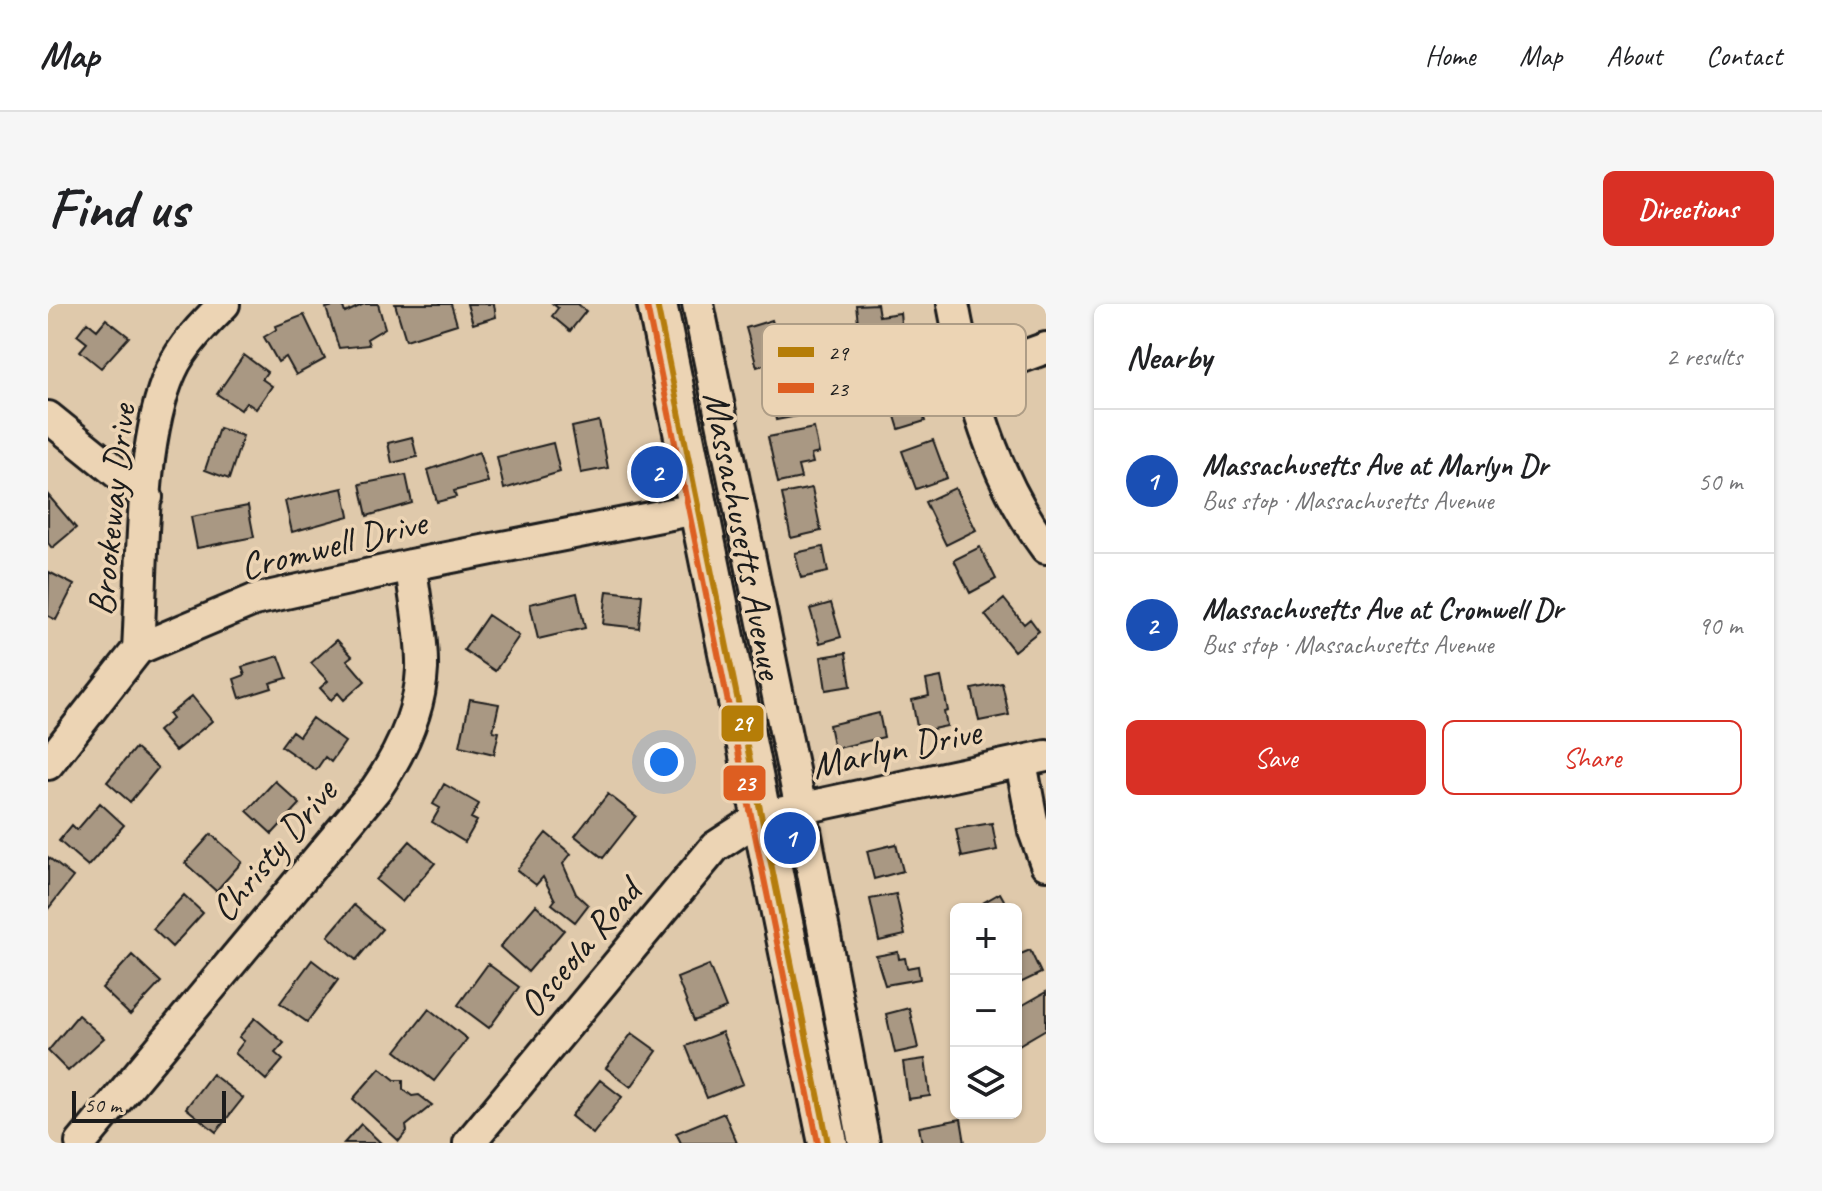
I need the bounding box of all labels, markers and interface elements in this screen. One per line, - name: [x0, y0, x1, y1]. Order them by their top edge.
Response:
- text: Map: [40, 32, 99, 79]
- text: Home: [1425, 38, 1475, 73]
- text: Map: [1519, 38, 1562, 73]
- text: About: [1606, 38, 1662, 73]
- text: Contact: [1706, 38, 1782, 73]
- button: Directions: [1603, 171, 1774, 246]
- text: Find us: [48, 173, 188, 244]
- legend: [762, 324, 1026, 416]
- text: Nearby: [1126, 335, 1212, 378]
- text: 29: [828, 339, 850, 367]
- text: 2 results: [1666, 340, 1742, 373]
- text: 23: [828, 375, 850, 403]
- street label: Massachusetts Avenue: [693, 388, 795, 685]
- street label: Brookeway Drive: [77, 400, 146, 618]
- pin: 2: [631, 442, 683, 502]
- text: Massachusetts Ave at Marlyn Dr: [1202, 446, 1548, 484]
- text: 1: [1146, 465, 1158, 498]
- text: 50 m: [1698, 465, 1742, 498]
- text: Bus stop · Massachusetts Avenue: [1202, 484, 1493, 517]
- street label: Cromwell Drive: [235, 498, 434, 590]
- text: Massachusetts Ave at Cromwell Dr: [1202, 590, 1563, 628]
- text: 2: [1146, 609, 1158, 642]
- text: 90 m: [1698, 609, 1742, 642]
- text: Bus stop · Massachusetts Avenue: [1202, 628, 1493, 661]
- line badge: 29: [720, 704, 765, 743]
- street label: Marlyn Drive: [808, 707, 987, 789]
- text: 29: [732, 710, 754, 738]
- button: Save: [1126, 720, 1426, 795]
- button: Share: [1442, 720, 1742, 795]
- your location: [644, 742, 684, 782]
- line badge: 23: [722, 764, 767, 802]
- street label: Christy Drive: [200, 767, 348, 931]
- text: 23: [735, 770, 757, 798]
- pin: 1: [764, 808, 816, 868]
- street label: Osceola Road: [508, 865, 655, 1027]
- map controls: [950, 903, 1022, 1119]
- button: +: [950, 903, 1022, 975]
- button: −: [950, 975, 1022, 1047]
- button: layers: [950, 1047, 1022, 1119]
- scale bar: [72, 1087, 226, 1123]
- text: 50 m: [84, 1091, 121, 1119]

